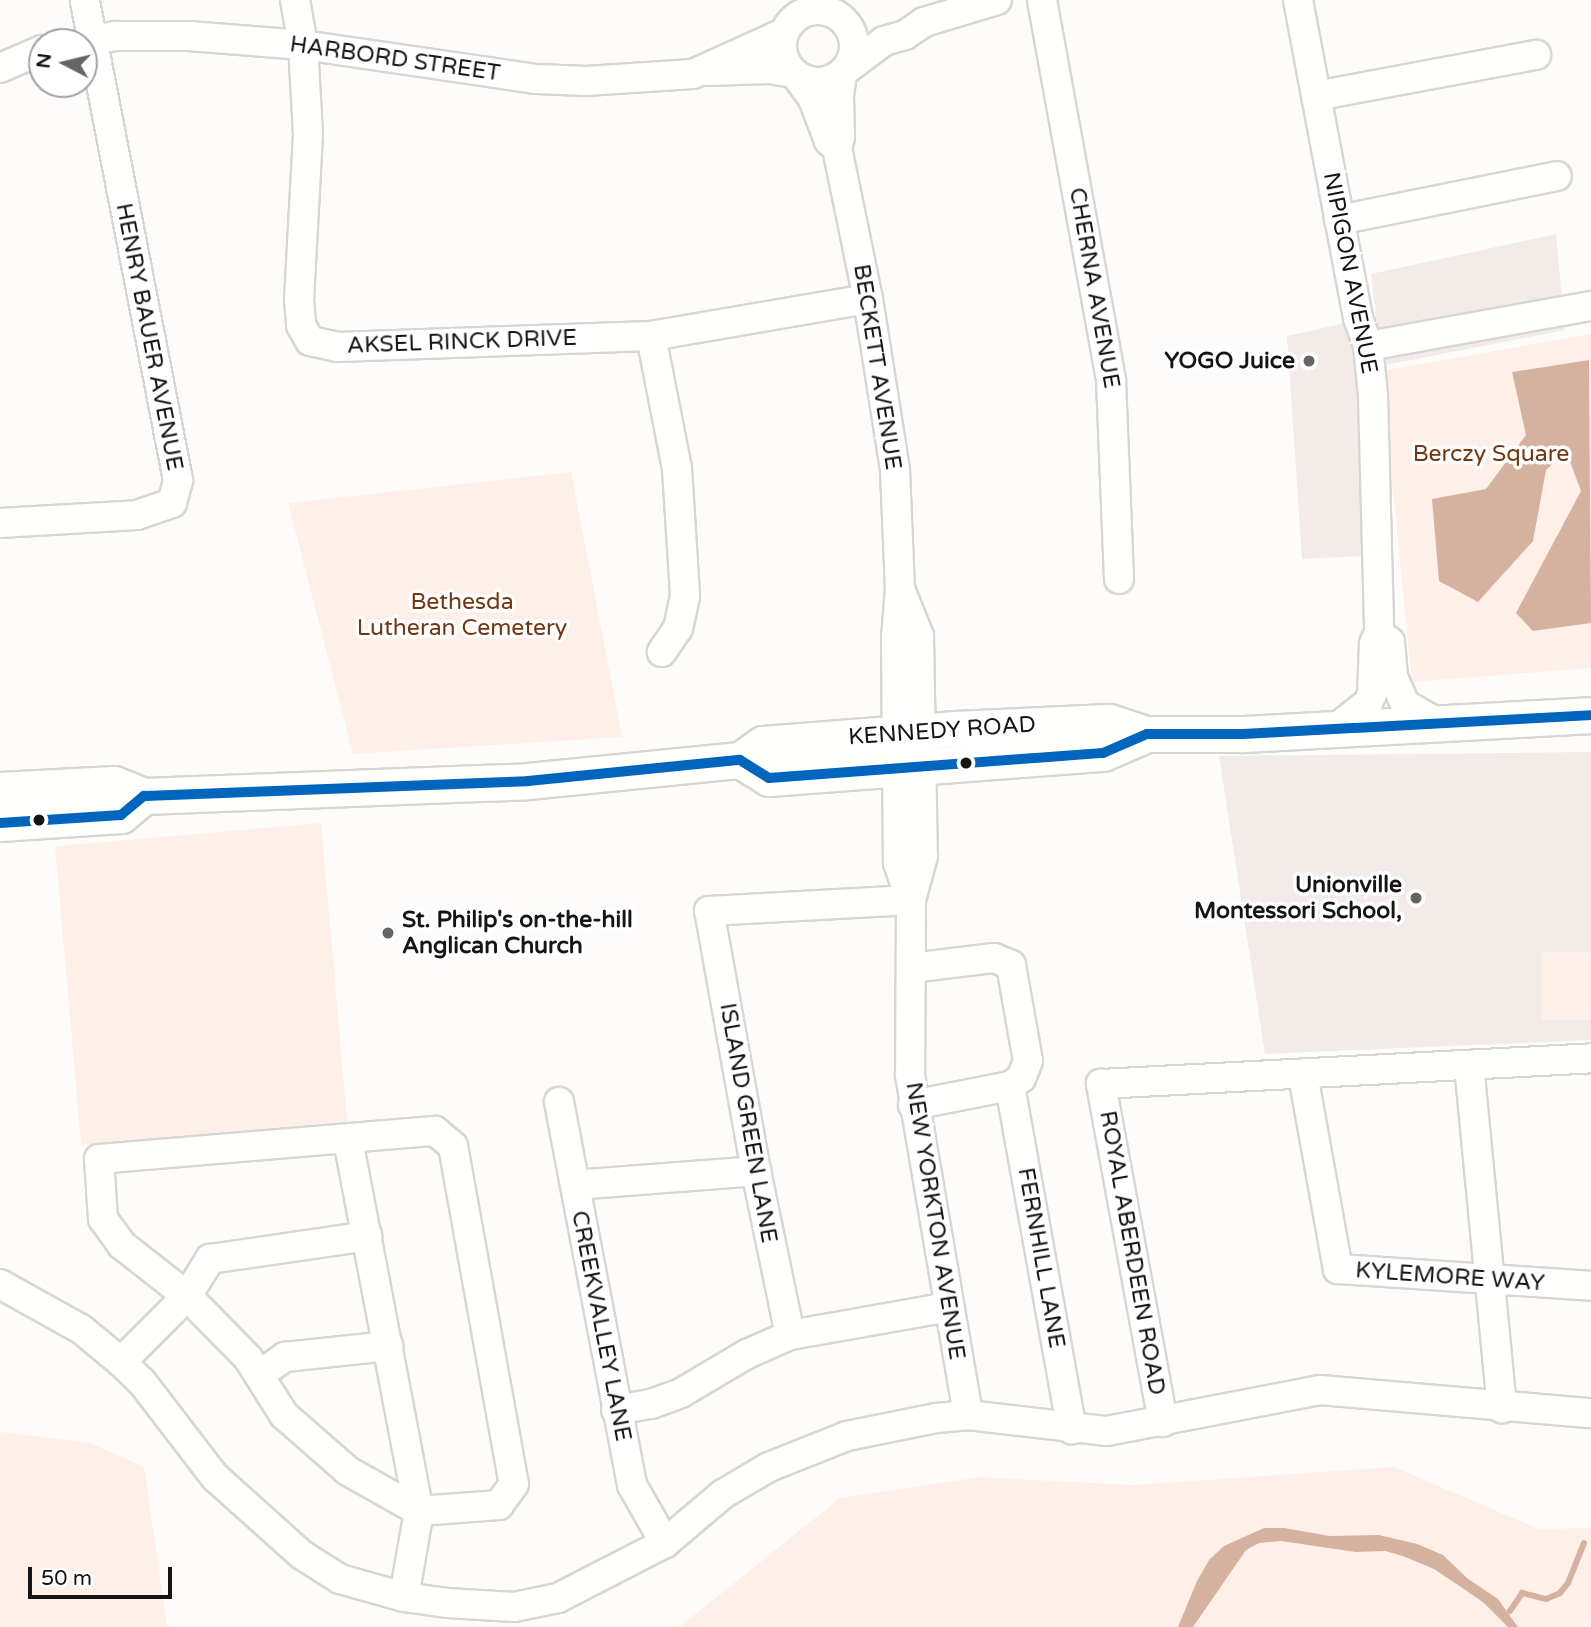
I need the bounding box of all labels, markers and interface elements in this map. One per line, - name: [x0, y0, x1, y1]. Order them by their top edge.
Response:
- north arrow: [28, 28, 98, 98]
- street label: HARBORD STREET: [288, 31, 502, 87]
- text: N: [32, 52, 56, 70]
- street label: NIPIGON AVENUE: [1317, 170, 1383, 376]
- street label: CHERNA AVENUE: [1063, 185, 1125, 391]
- street label: HENRY BAUER AVENUE: [109, 201, 189, 473]
- street label: BECKETT AVENUE: [847, 262, 907, 472]
- street label: AKSEL RINCK DRIVE: [346, 324, 578, 360]
- place label: YOGO Juice: [1165, 347, 1295, 375]
- marker: YOGO Juice: [1301, 353, 1317, 369]
- park label: Berczy Square: [1413, 440, 1569, 468]
- park label: Bethesda Lutheran Cemetery: [357, 588, 567, 642]
- street label: KENNEDY ROAD: [847, 711, 1037, 751]
- unlabelled marker: [959, 756, 973, 770]
- unlabelled marker: [32, 813, 46, 827]
- place label: Unionville Montessori School,: [1194, 871, 1402, 925]
- marker: Unionville Montessori School,: [1408, 890, 1424, 906]
- place label: St. Philip's on-the-hill Anglican Church: [402, 906, 633, 960]
- marker: St. Philip's on-the-hill Anglican Church: [380, 925, 396, 941]
- street label: ISLAND GREEN LANE: [713, 1001, 783, 1245]
- street label: NEW YORKTON AVENUE: [899, 1080, 971, 1362]
- street label: ROYAL ABERDEEN ROAD: [1093, 1109, 1171, 1397]
- street label: FERNHILL LANE: [1012, 1165, 1070, 1351]
- street label: CREEKVALLEY LANE: [565, 1208, 637, 1444]
- street label: KYLEMORE WAY: [1354, 1257, 1546, 1297]
- scale bar: [32, 1554, 175, 1598]
- text: 50 m: [41, 1566, 92, 1591]

